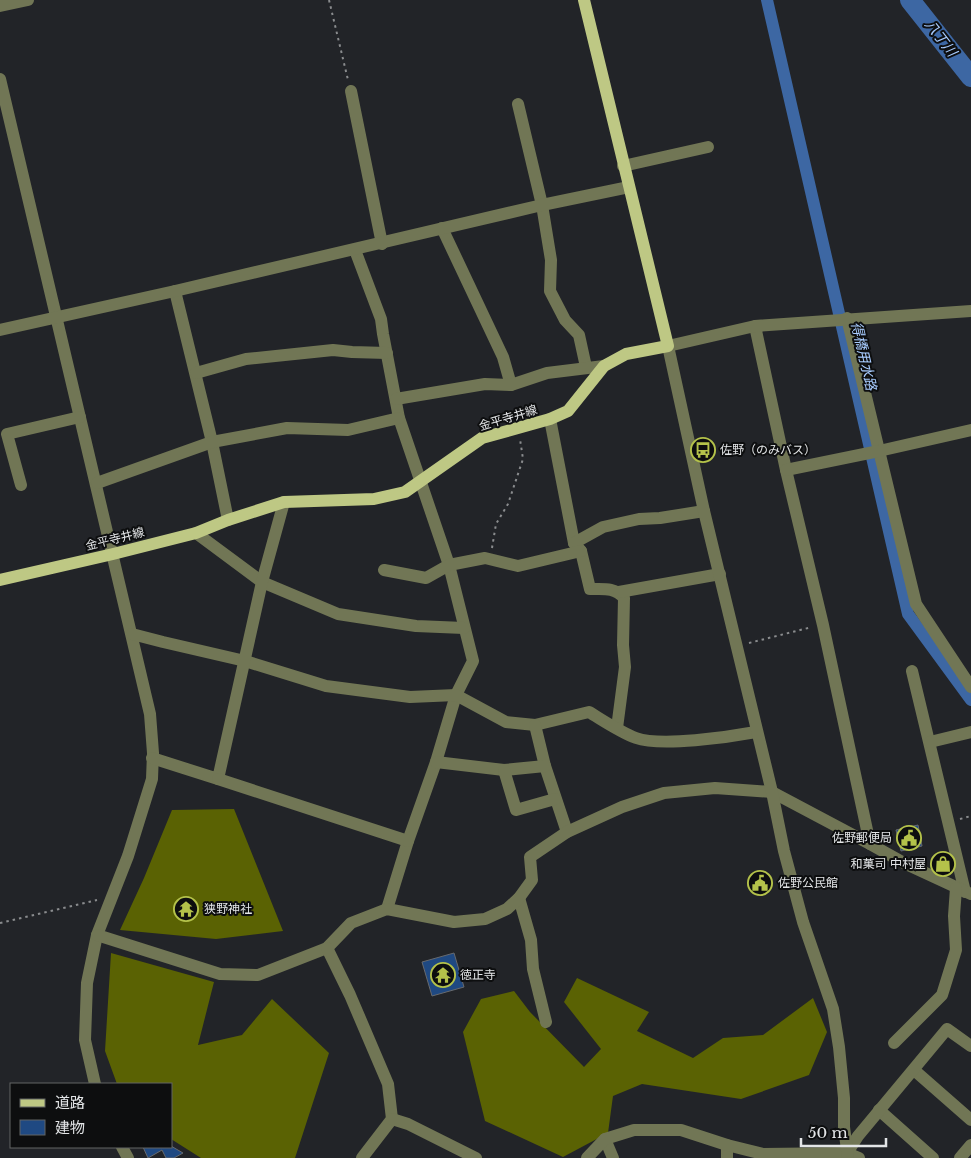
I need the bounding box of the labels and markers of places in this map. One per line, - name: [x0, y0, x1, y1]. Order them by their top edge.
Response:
- bus stop icon: 佐野（のみバス）: [690, 437, 716, 463]
- place label: 佐野（のみバス）: [720, 442, 816, 457]
- public building icon: 佐野郵便局: [896, 825, 922, 851]
- place label: 佐野郵便局: [832, 830, 892, 845]
- shop icon: 和菓司 中村屋: [930, 851, 956, 877]
- place label: 和菓司 中村屋: [851, 856, 926, 871]
- public building icon: 佐野公民館: [747, 870, 773, 896]
- place label: 佐野公民館: [778, 875, 838, 890]
- temple icon: 狭野神社: [173, 896, 199, 922]
- place label: 狭野神社: [204, 901, 252, 916]
- temple icon: 徳正寺: [430, 962, 456, 988]
- place label: 徳正寺: [460, 967, 496, 982]

